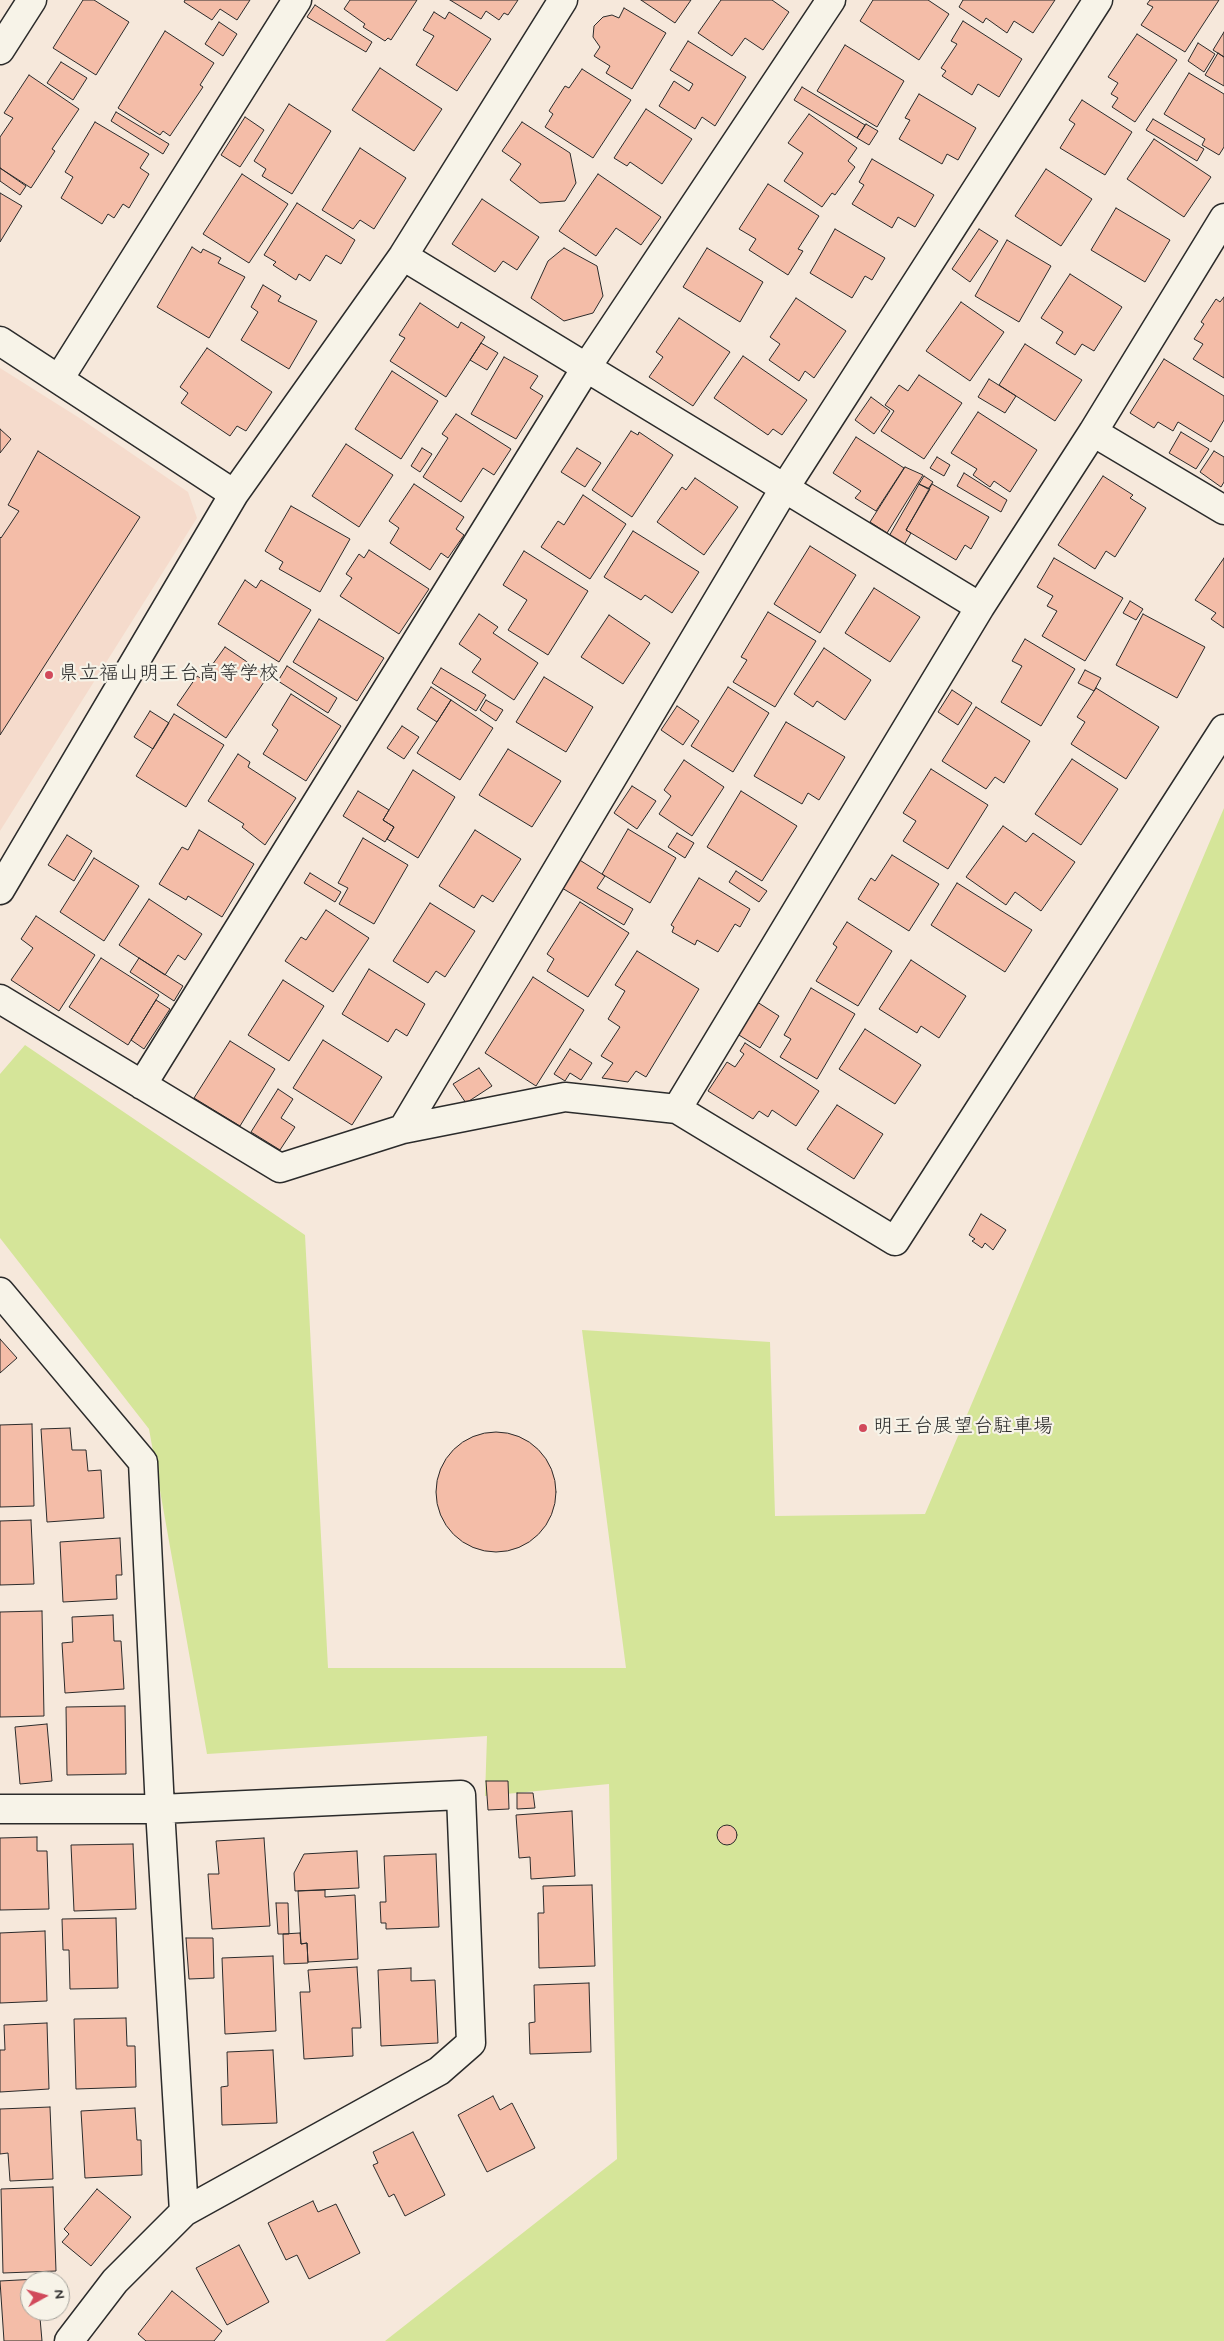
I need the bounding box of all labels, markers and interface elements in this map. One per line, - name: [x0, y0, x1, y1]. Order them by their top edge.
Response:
- place label: 県立福山明王台高等学校: [59, 663, 279, 687]
- marker: 県立福山明王台高等学校: [43, 669, 55, 681]
- place label: 明王台展望台駐車場: [873, 1416, 1053, 1440]
- marker: 明王台展望台駐車場: [857, 1422, 869, 1434]
- north arrow: [20, 2271, 70, 2321]
- text: N: [49, 2289, 68, 2300]

